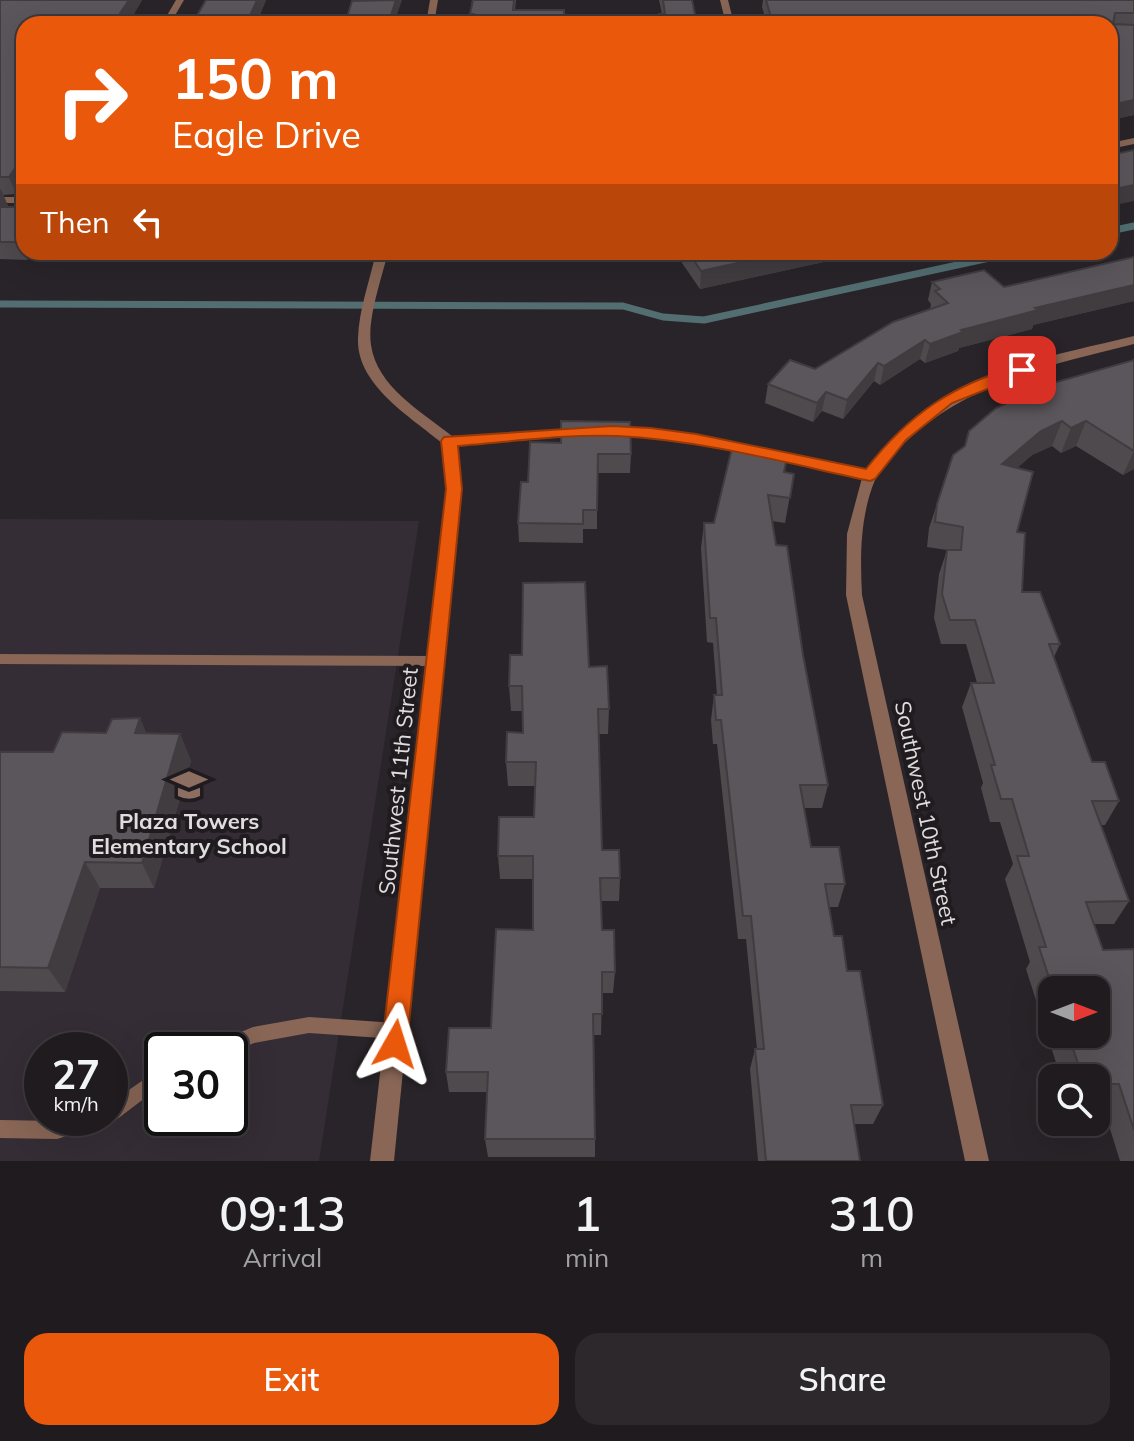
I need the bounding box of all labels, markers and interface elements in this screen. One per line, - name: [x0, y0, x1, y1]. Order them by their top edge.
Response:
- text: 150 m: [172, 43, 339, 113]
- icon: right: [40, 48, 144, 152]
- text: Eagle Drive: [172, 112, 361, 157]
- icon: left: [126, 200, 170, 244]
- text: Then: [40, 203, 110, 241]
- pin: [988, 336, 1056, 404]
- icon: arrive: [1000, 348, 1044, 392]
- street label: Southwest 11th Street: [372, 666, 424, 896]
- street label: Southwest 10th Street: [889, 698, 963, 928]
- school or university icon: Plaza Towers Elementary School: [170, 766, 208, 804]
- place label: Plaza Towers Elementary School: [91, 807, 287, 860]
- north arrow: [1038, 976, 1110, 1048]
- map controls: [1038, 976, 1110, 1136]
- position arrow: [353, 1002, 437, 1086]
- speed limit sign: 30: [144, 1032, 248, 1136]
- text: 27: [52, 1049, 100, 1099]
- button: search: [1038, 1064, 1110, 1136]
- text: km/h: [53, 1091, 99, 1116]
- text: 09:13: [219, 1183, 346, 1243]
- text: 1: [573, 1183, 601, 1243]
- text: 310: [828, 1183, 915, 1243]
- text: Arrival: [243, 1241, 322, 1274]
- text: min: [565, 1241, 609, 1274]
- text: m: [860, 1241, 883, 1274]
- button: Exit: [24, 1333, 559, 1425]
- button: Share: [575, 1333, 1110, 1425]

